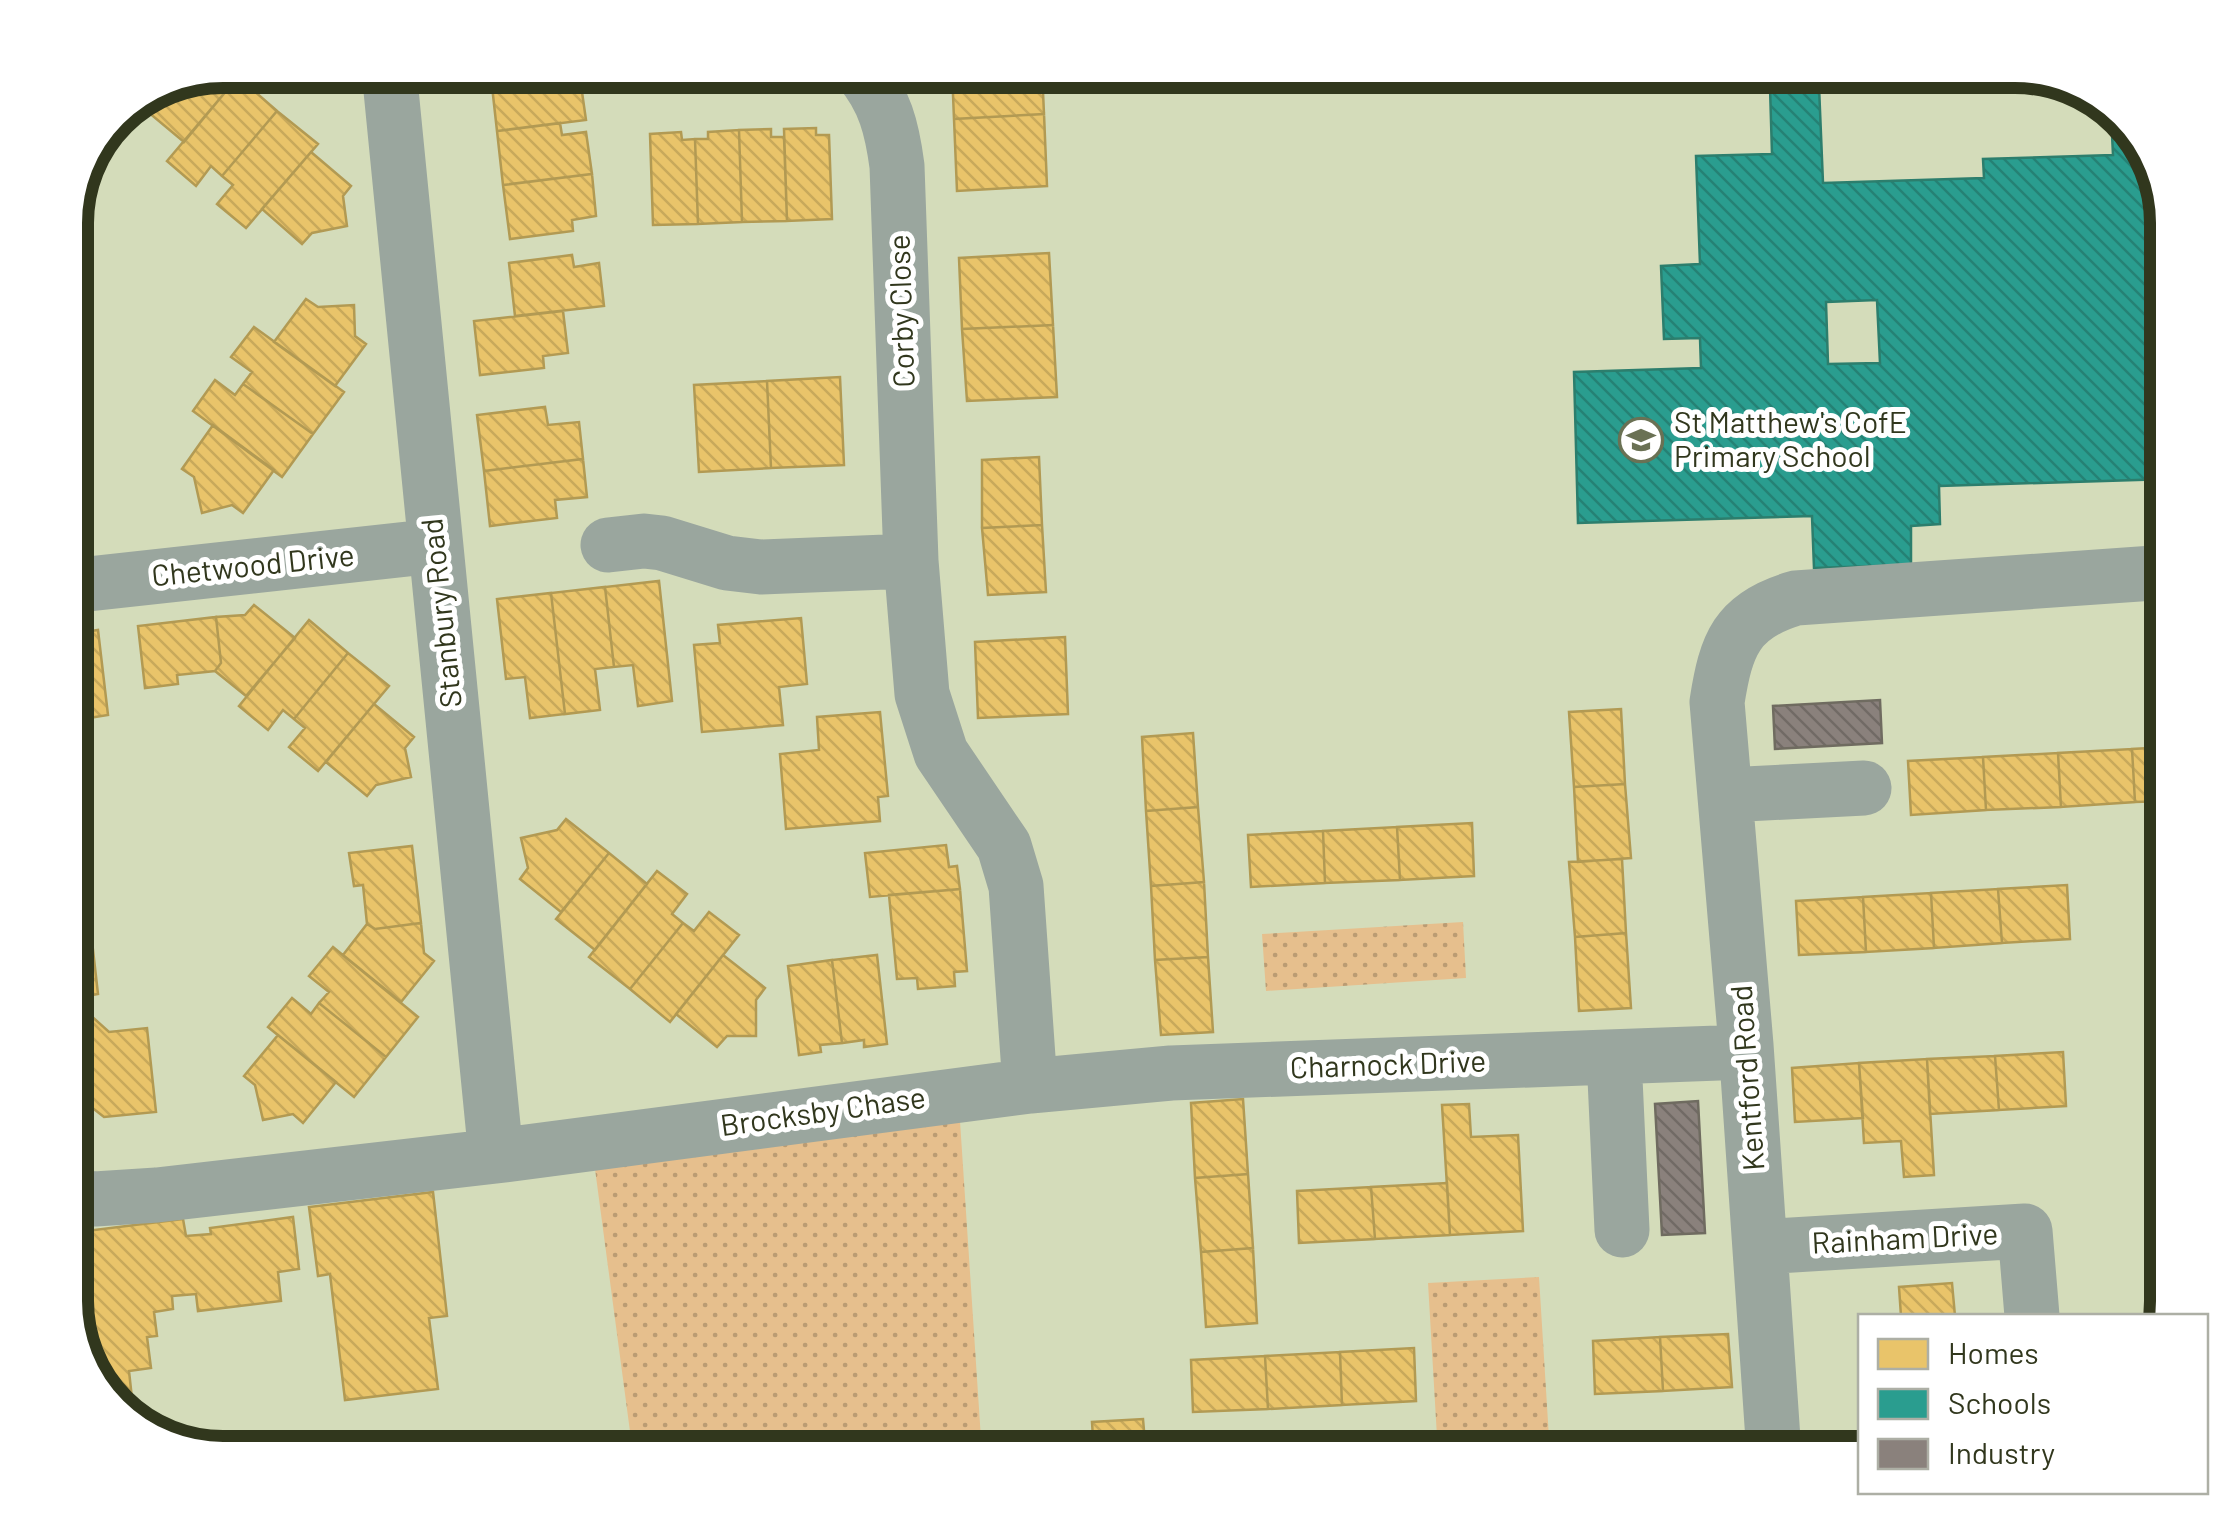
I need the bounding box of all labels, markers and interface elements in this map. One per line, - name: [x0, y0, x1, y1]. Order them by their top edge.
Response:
- street label: Corby Close: [879, 234, 921, 388]
- place label: St Matthew's CofE Primary School: [1674, 403, 1907, 473]
- school or university icon: St Matthew's CofE Primary School: [1618, 417, 1664, 463]
- street label: Stanbury Road: [412, 517, 468, 710]
- street label: Chetwood Drive: [150, 535, 356, 593]
- street label: Kentford Road: [1722, 984, 1770, 1172]
- street label: Charnock Drive: [1289, 1042, 1487, 1084]
- street label: Brocksby Chase: [718, 1078, 928, 1142]
- street label: Rainham Drive: [1811, 1214, 1999, 1260]
- legend: [1858, 1314, 2208, 1494]
- text: Homes: [1948, 1334, 2039, 1370]
- text: Schools: [1948, 1384, 2051, 1420]
- text: Industry: [1948, 1434, 2055, 1470]

